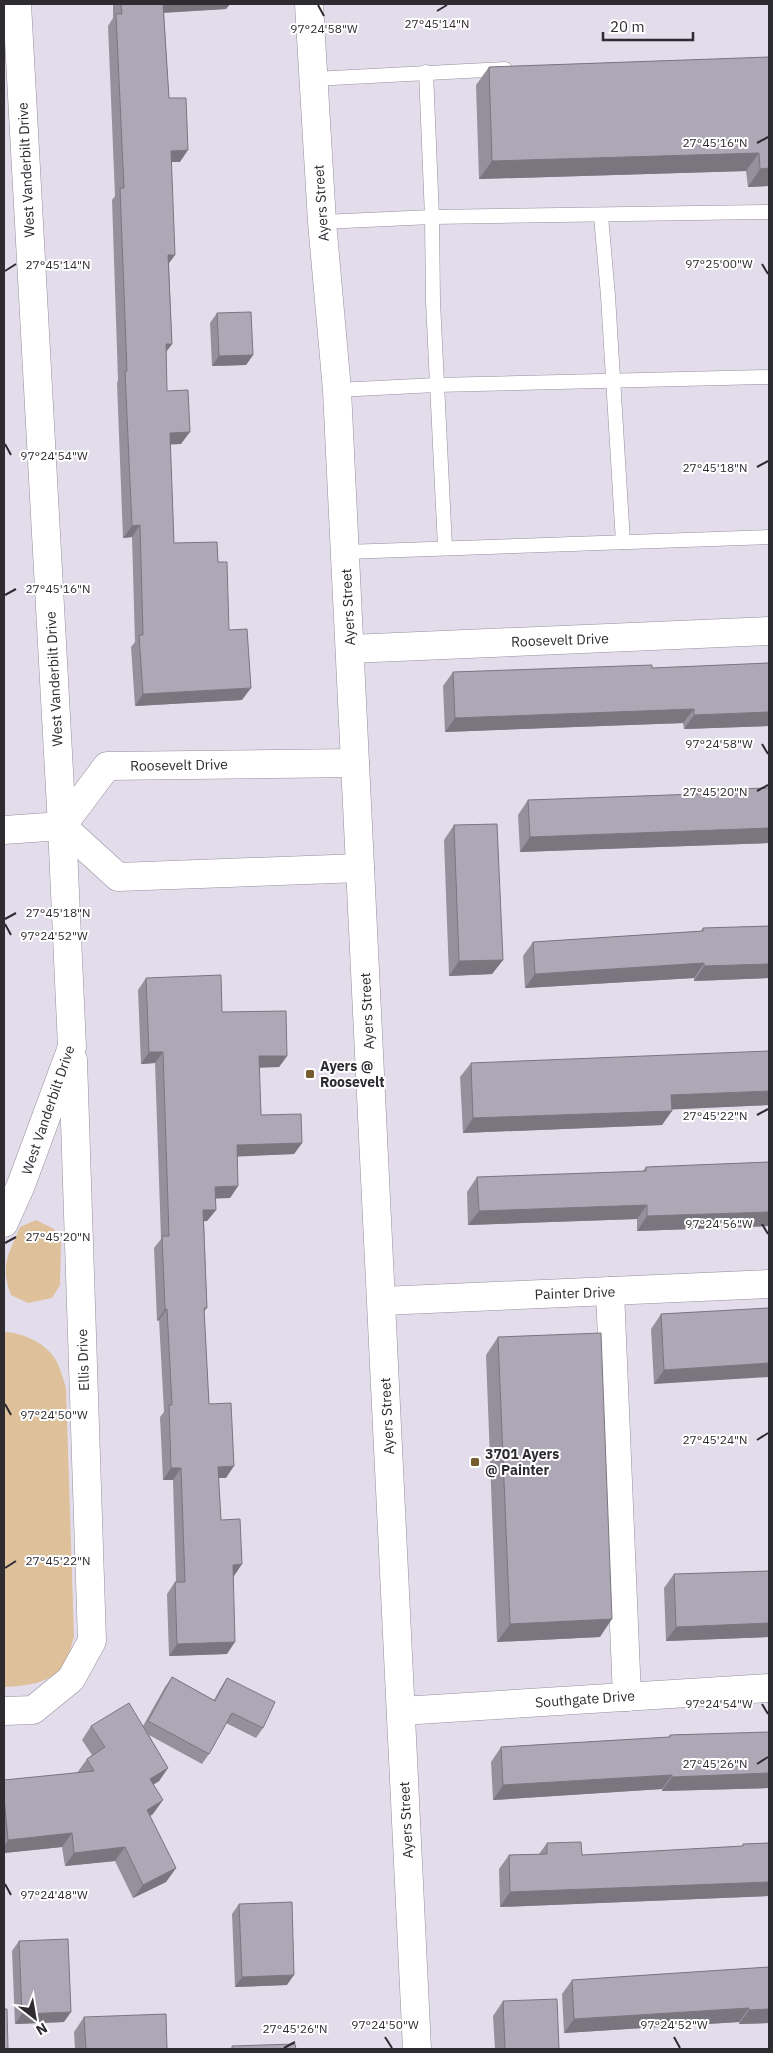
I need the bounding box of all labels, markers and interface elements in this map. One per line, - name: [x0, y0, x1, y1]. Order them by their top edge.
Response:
- scale bar: [603, 10, 693, 42]
- text: 27°45'14"N: [404, 16, 470, 31]
- text: 20 m: [610, 17, 645, 36]
- text: 97°24'58"W: [290, 21, 358, 36]
- street label: West Vanderbilt Drive: [13, 102, 39, 238]
- text: 27°45'16"N: [682, 135, 748, 150]
- street label: Ayers Street: [309, 164, 333, 242]
- text: 97°25'00"W: [685, 256, 753, 271]
- text: 27°45'14"N: [25, 257, 91, 272]
- text: 97°24'54"W: [20, 448, 88, 463]
- text: 27°45'18"N: [682, 460, 748, 475]
- street label: Ayers Street: [337, 568, 359, 646]
- text: 27°45'16"N: [25, 581, 91, 596]
- street label: West Vanderbilt Drive: [41, 611, 67, 747]
- street label: Roosevelt Drive: [511, 629, 609, 651]
- text: 97°24'58"W: [685, 736, 753, 751]
- street label: Roosevelt Drive: [130, 755, 228, 775]
- text: 27°45'20"N: [682, 784, 748, 799]
- text: 27°45'18"N: [25, 905, 91, 920]
- text: 97°24'52"W: [20, 928, 88, 943]
- street label: Ayers Street: [356, 972, 378, 1050]
- street label: West Vanderbilt Drive: [17, 1043, 79, 1177]
- place label: Ayers @ Roosevelt: [320, 1057, 385, 1091]
- marker: Ayers @ Roosevelt: [304, 1068, 316, 1080]
- text: 27°45'22"N: [682, 1108, 748, 1123]
- text: 97°24'56"W: [685, 1216, 753, 1231]
- text: 27°45'20"N: [25, 1229, 91, 1244]
- street label: Painter Drive: [534, 1283, 616, 1303]
- street label: Ellis Drive: [73, 1328, 93, 1391]
- street label: Ayers Street: [376, 1377, 398, 1455]
- text: 97°24'50"W: [20, 1407, 88, 1422]
- text: 27°45'24"N: [682, 1432, 748, 1447]
- place label: 3701 Ayers @ Painter: [485, 1445, 559, 1479]
- marker: 3701 Ayers @ Painter: [469, 1456, 481, 1468]
- text: 27°45'22"N: [25, 1553, 91, 1568]
- street label: Southgate Drive: [535, 1687, 636, 1711]
- text: 97°24'54"W: [685, 1696, 753, 1711]
- text: 27°45'26"N: [682, 1756, 748, 1771]
- street label: Ayers Street: [395, 1781, 417, 1859]
- text: 97°24'48"W: [20, 1887, 88, 1902]
- north arrow: [10, 1993, 60, 2043]
- text: 97°24'50"W: [351, 2017, 419, 2032]
- text: 97°24'52"W: [640, 2017, 708, 2032]
- text: N: [33, 2019, 51, 2039]
- text: 27°45'26"N: [262, 2021, 328, 2036]

